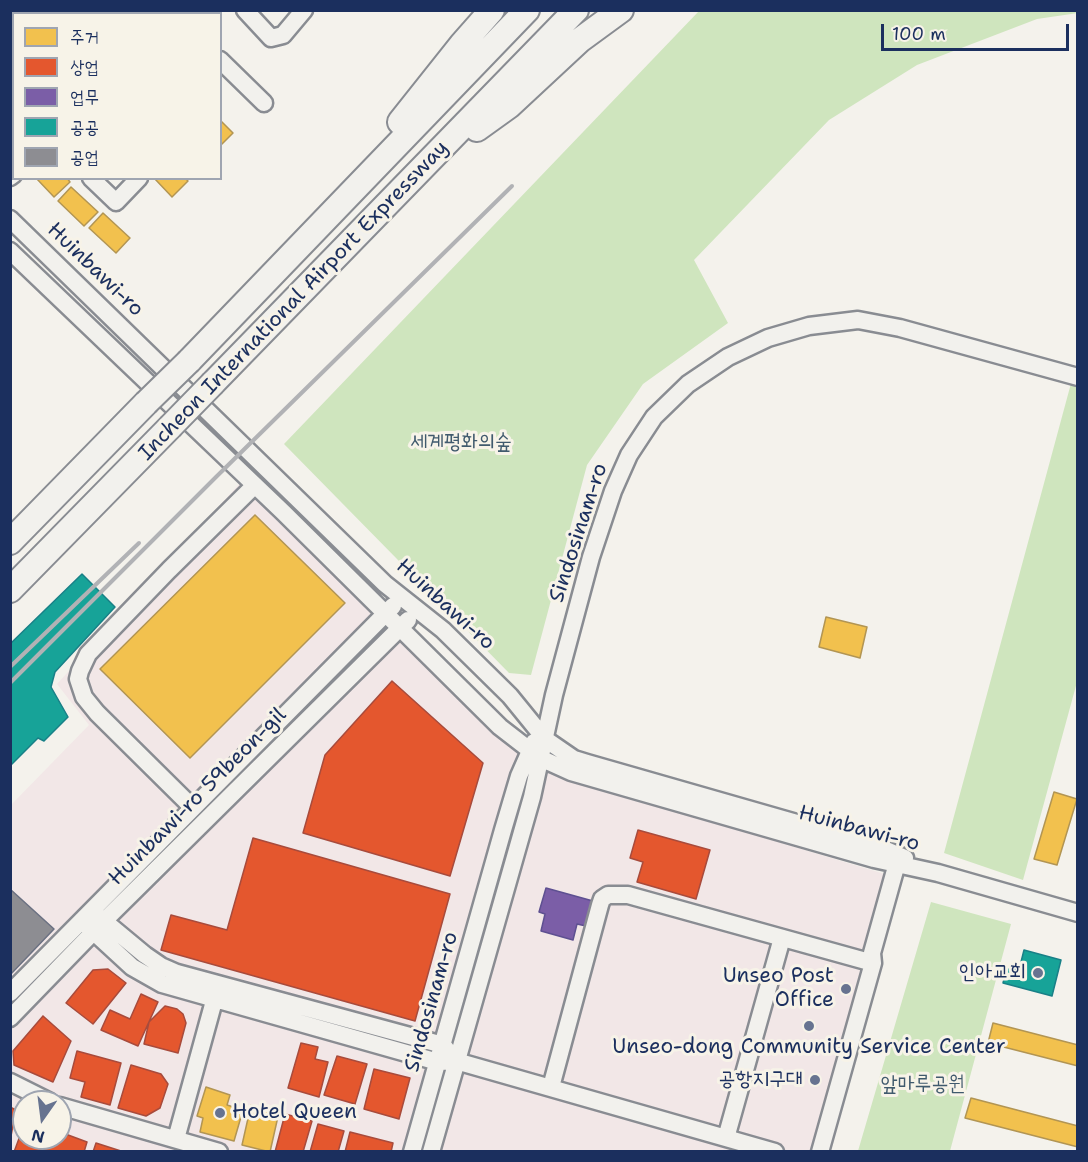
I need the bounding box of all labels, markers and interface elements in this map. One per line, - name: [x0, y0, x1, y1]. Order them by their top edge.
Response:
- legend: [12, 12, 222, 180]
- scale bar: [884, 12, 1072, 50]
- text: 100 m: [892, 22, 946, 46]
- text: 주거: [70, 25, 99, 49]
- text: 상업: [70, 55, 99, 79]
- text: 업무: [70, 85, 99, 109]
- text: 공공: [70, 115, 99, 139]
- street label: Incheon International Airport Expressway: [134, 136, 454, 466]
- text: 공업: [70, 145, 99, 169]
- street label: Huinbawi-ro: [42, 218, 148, 322]
- park label: 세계평화의숲: [410, 430, 512, 456]
- street label: Sindosinam-ro: [545, 460, 613, 606]
- street label: Huinbawi-ro: [390, 554, 500, 656]
- street label: Huinbawi-ro 59beon-gil: [104, 703, 292, 891]
- street label: Huinbawi-ro: [796, 801, 922, 857]
- street label: Sindosinam-ro: [400, 929, 464, 1075]
- place label: 인아교회: [958, 960, 1026, 986]
- place label: Unseo Post Office: [723, 964, 834, 1014]
- marker: 인아교회: [1031, 966, 1045, 980]
- marker: Unseo Post Office: [839, 982, 853, 996]
- marker: Unseo-dong Community Service Center: [802, 1019, 816, 1033]
- place label: Unseo-dong Community Service Center: [612, 1035, 1006, 1061]
- place label: 공항지구대: [719, 1067, 803, 1093]
- park label: 앞마루공원: [881, 1072, 965, 1098]
- marker: 공항지구대: [808, 1073, 822, 1087]
- north arrow: [12, 1090, 72, 1150]
- place label: Hotel Queen: [232, 1100, 357, 1126]
- marker: Hotel Queen: [213, 1106, 227, 1120]
- text: N: [29, 1124, 47, 1148]

